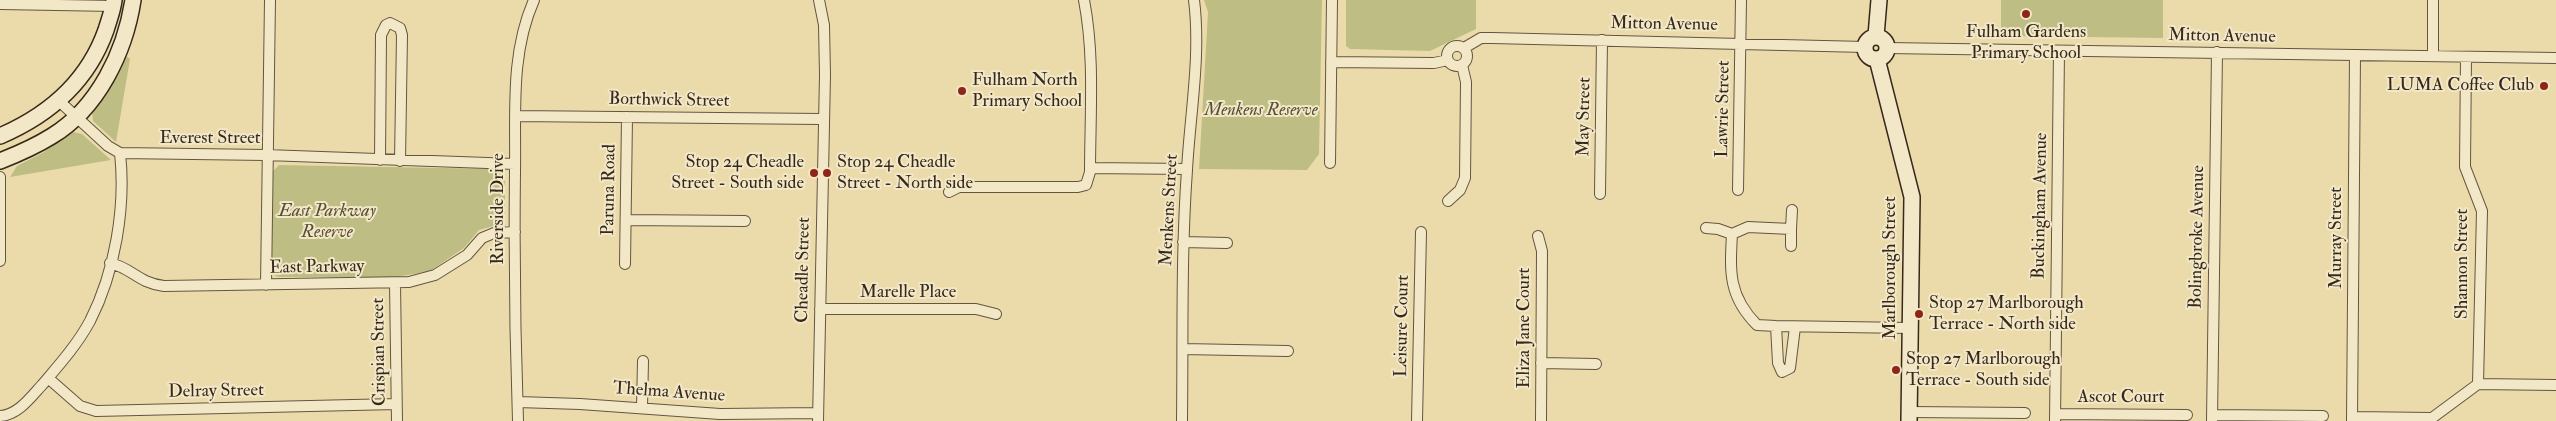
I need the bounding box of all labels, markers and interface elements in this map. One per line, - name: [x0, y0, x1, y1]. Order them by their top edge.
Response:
- marker: Fulham Gardens Primary School: [2020, 8, 2032, 20]
- street label: Mitton Avenue: [1610, 13, 1718, 37]
- place label: Fulham Gardens Primary School: [1966, 22, 2086, 64]
- street label: Mitton Avenue: [2168, 25, 2276, 49]
- street label: Lawrie Street: [1712, 60, 1736, 158]
- place label: Fulham North Primary School: [972, 70, 1082, 112]
- place label: LUMA Coffee Club: [2387, 75, 2534, 97]
- street label: May Street: [1574, 77, 1596, 157]
- marker: LUMA Coffee Club: [2538, 80, 2550, 92]
- marker: Fulham North Primary School: [956, 85, 968, 97]
- street label: Borthwick Street: [608, 89, 730, 113]
- park label: Menkens Reserve: [1204, 100, 1318, 122]
- street label: Everest Street: [159, 128, 261, 150]
- street label: Buckingham Avenue: [2029, 133, 2053, 279]
- street label: Paruna Road: [598, 144, 622, 236]
- place label: Stop 24 Cheadle Street - South side: [671, 152, 804, 194]
- place label: Stop 24 Cheadle Street - North side: [837, 152, 973, 194]
- street label: Riverside Drive: [488, 153, 510, 265]
- street label: Menkens Street: [1156, 153, 1184, 267]
- street label: Bolingbroke Avenue: [2186, 165, 2210, 309]
- marker: Stop 24 Cheadle Street - South side: [808, 167, 820, 179]
- marker: Stop 24 Cheadle Street - North side: [821, 167, 833, 179]
- street label: Murray Street: [2326, 187, 2348, 289]
- street label: Marlborough Street: [1880, 196, 1902, 340]
- park label: East Parkway Reserve: [278, 201, 376, 243]
- street label: Shannon Street: [2452, 209, 2474, 319]
- street label: Cheadle Street: [792, 217, 816, 323]
- street label: East Parkway: [269, 256, 365, 280]
- street label: Eliza Jane Court: [1514, 268, 1536, 388]
- street label: Leisure Court: [1391, 275, 1415, 377]
- street label: Marelle Place: [860, 282, 956, 304]
- place label: Stop 27 Marlborough Terrace - North side: [1929, 293, 2084, 336]
- street label: Crispian Street: [368, 298, 392, 406]
- marker: Stop 27 Marlborough Terrace - North side: [1913, 308, 1925, 320]
- place label: Stop 27 Marlborough Terrace - South side: [1906, 349, 2061, 392]
- marker: Stop 27 Marlborough Terrace - South side: [1890, 364, 1902, 376]
- street label: Thelma Avenue: [612, 378, 726, 408]
- street label: Delray Street: [168, 380, 264, 404]
- street label: Ascot Court: [2078, 387, 2164, 409]

